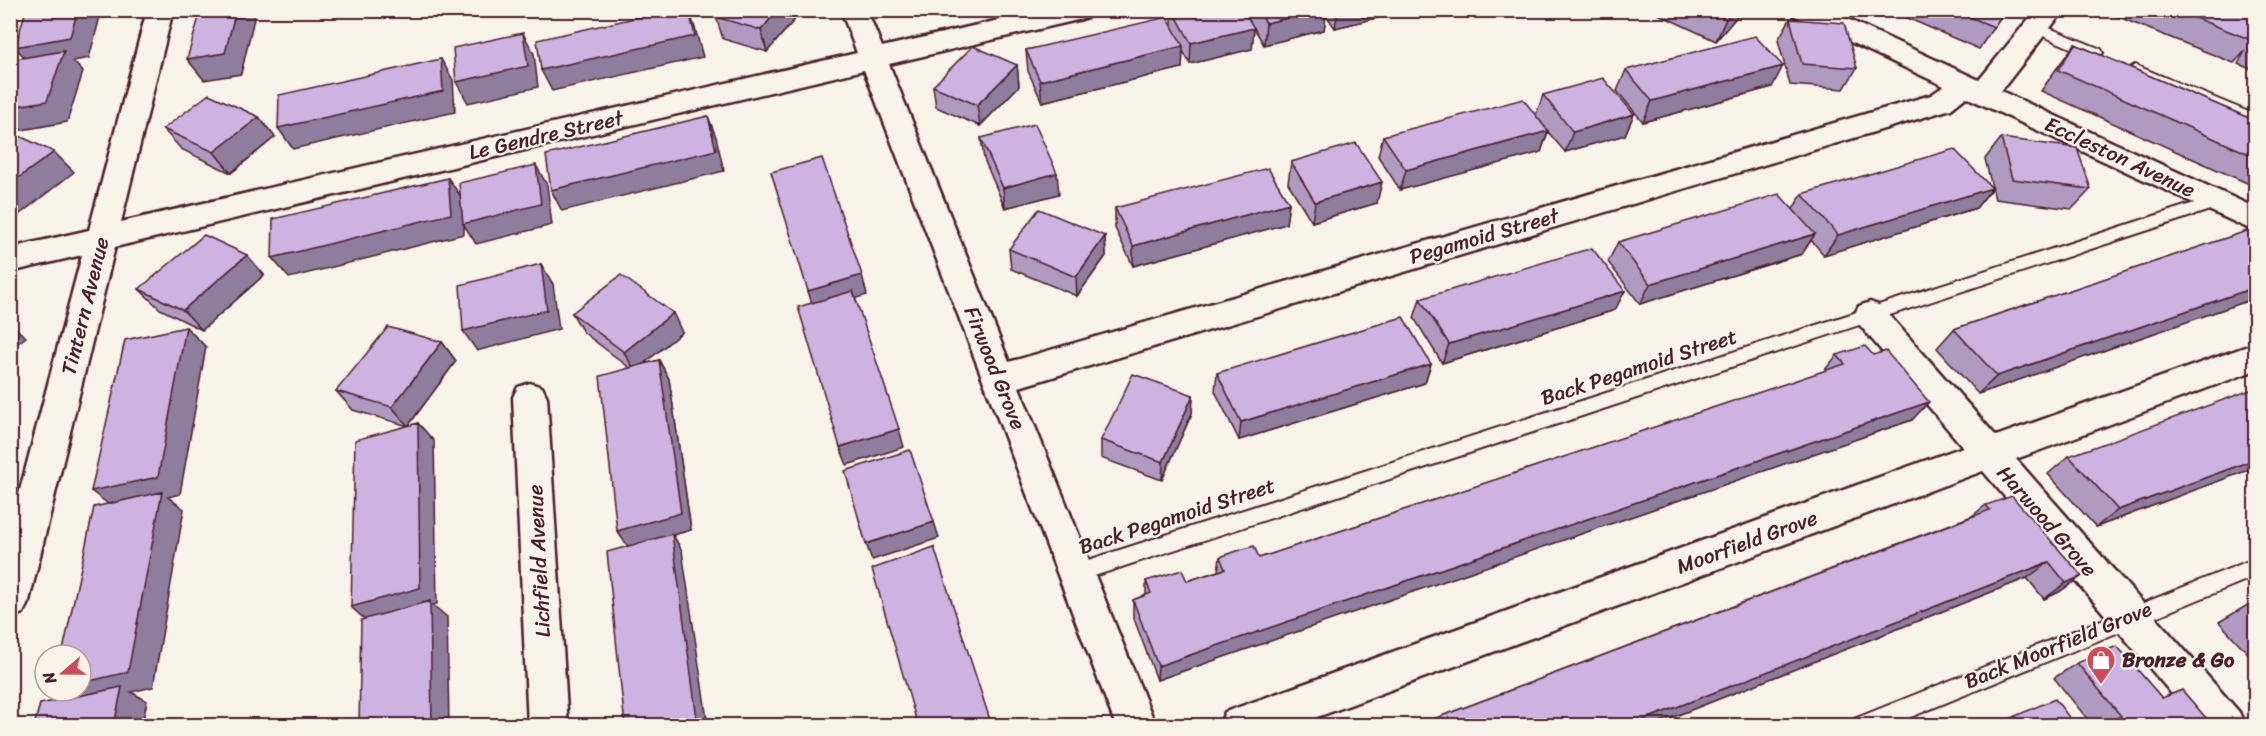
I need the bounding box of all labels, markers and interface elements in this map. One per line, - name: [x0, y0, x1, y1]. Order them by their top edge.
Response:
- street label: Le Gendre Street: [465, 98, 628, 171]
- street label: Eccleston Avenue: [2038, 105, 2202, 209]
- street label: Pegamoid Street: [1405, 196, 1565, 275]
- street label: Tintern Avenue: [49, 233, 121, 379]
- street label: Firwood Grove: [953, 300, 1037, 436]
- street label: Back Pegamoid Street: [1536, 317, 1742, 417]
- street label: Harwood Grove: [1987, 456, 2107, 586]
- street label: Back Pegamoid Street: [1074, 466, 1280, 566]
- street label: Lichfield Avenue: [516, 483, 562, 638]
- street label: Moorfield Grove: [1671, 499, 1823, 585]
- street label: Back Moorfield Grove: [1958, 590, 2158, 700]
- place label: Bronze & Go: [2122, 641, 2235, 679]
- north arrow: [33, 643, 93, 703]
- shop icon: Bronze & Go: [2085, 644, 2117, 686]
- text: N: [34, 667, 65, 689]

